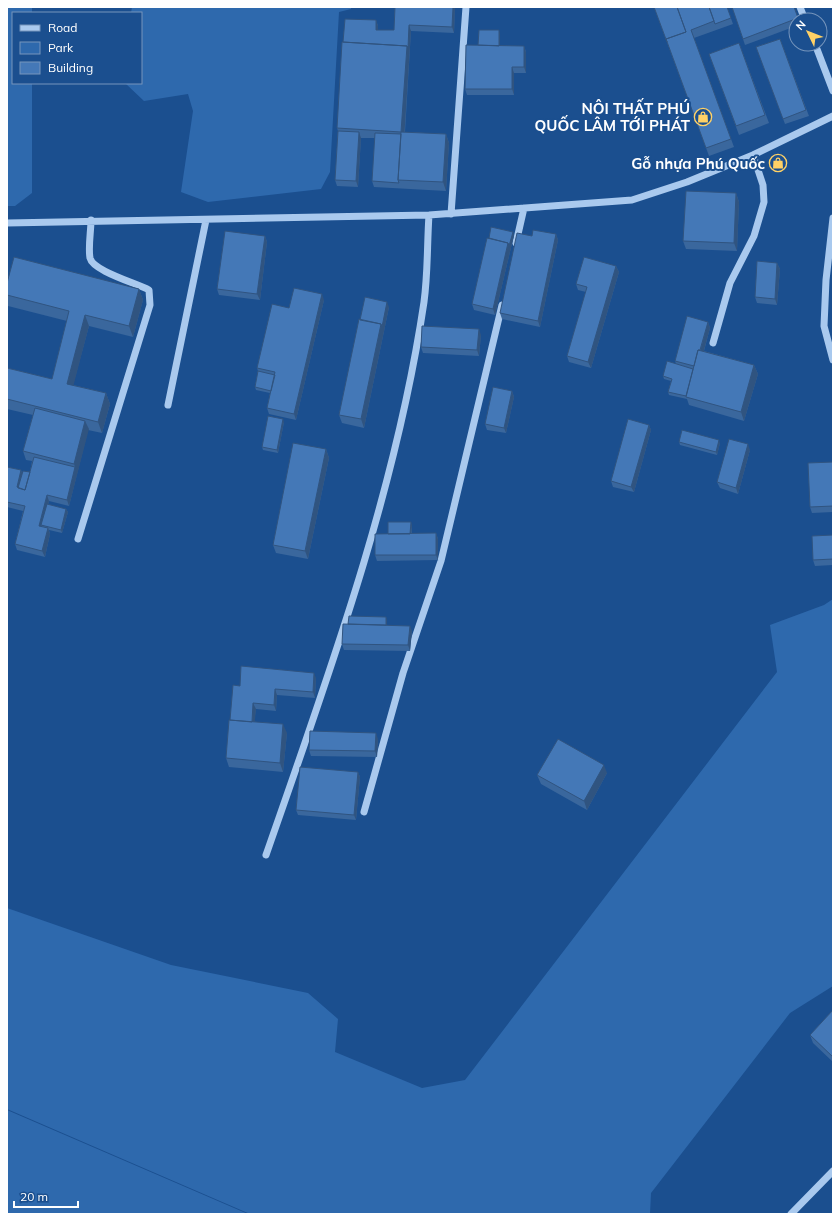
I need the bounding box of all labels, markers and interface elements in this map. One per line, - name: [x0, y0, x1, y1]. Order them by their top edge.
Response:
- legend: [12, 12, 142, 84]
- north arrow: [788, 12, 828, 52]
- text: N: [793, 17, 809, 33]
- text: Road: [48, 20, 77, 35]
- text: Park: [48, 40, 74, 55]
- text: Building: [48, 60, 93, 75]
- place label: NỘI THẤT PHÚ QUỐC LÂM TỚI PHÁT: [535, 98, 691, 135]
- shop icon: NỘI THẤT PHÚ QUỐC LÂM TỚI PHÁT: [693, 107, 713, 127]
- shop icon: Gỗ nhựa Phú Quốc: [768, 153, 788, 173]
- place label: Gỗ nhựa Phú Quốc: [631, 154, 765, 173]
- scale bar: [14, 1183, 78, 1209]
- text: 20 m: [20, 1189, 48, 1204]

